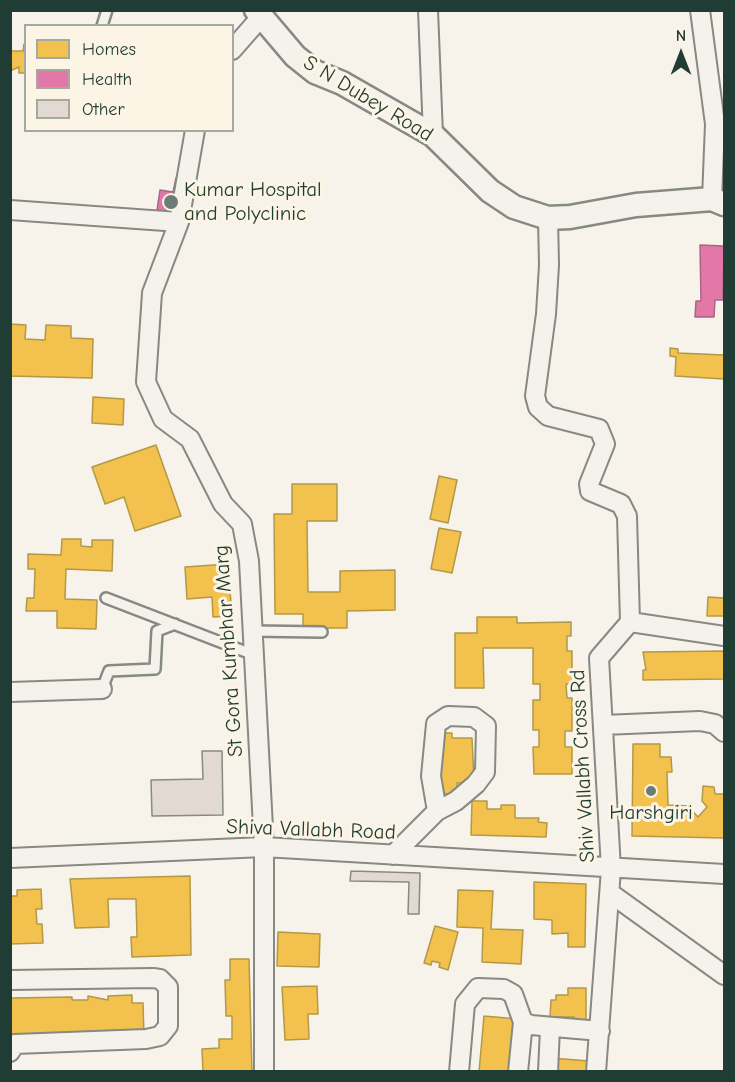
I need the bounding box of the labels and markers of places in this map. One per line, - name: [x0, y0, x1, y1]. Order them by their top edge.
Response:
- place label: Kumar Hospital and Polyclinic: [184, 177, 322, 227]
- marker: Kumar Hospital and Polyclinic: [162, 193, 180, 211]
- marker: Harshgiri: [644, 784, 658, 798]
- place label: Harshgiri: [609, 800, 693, 826]

